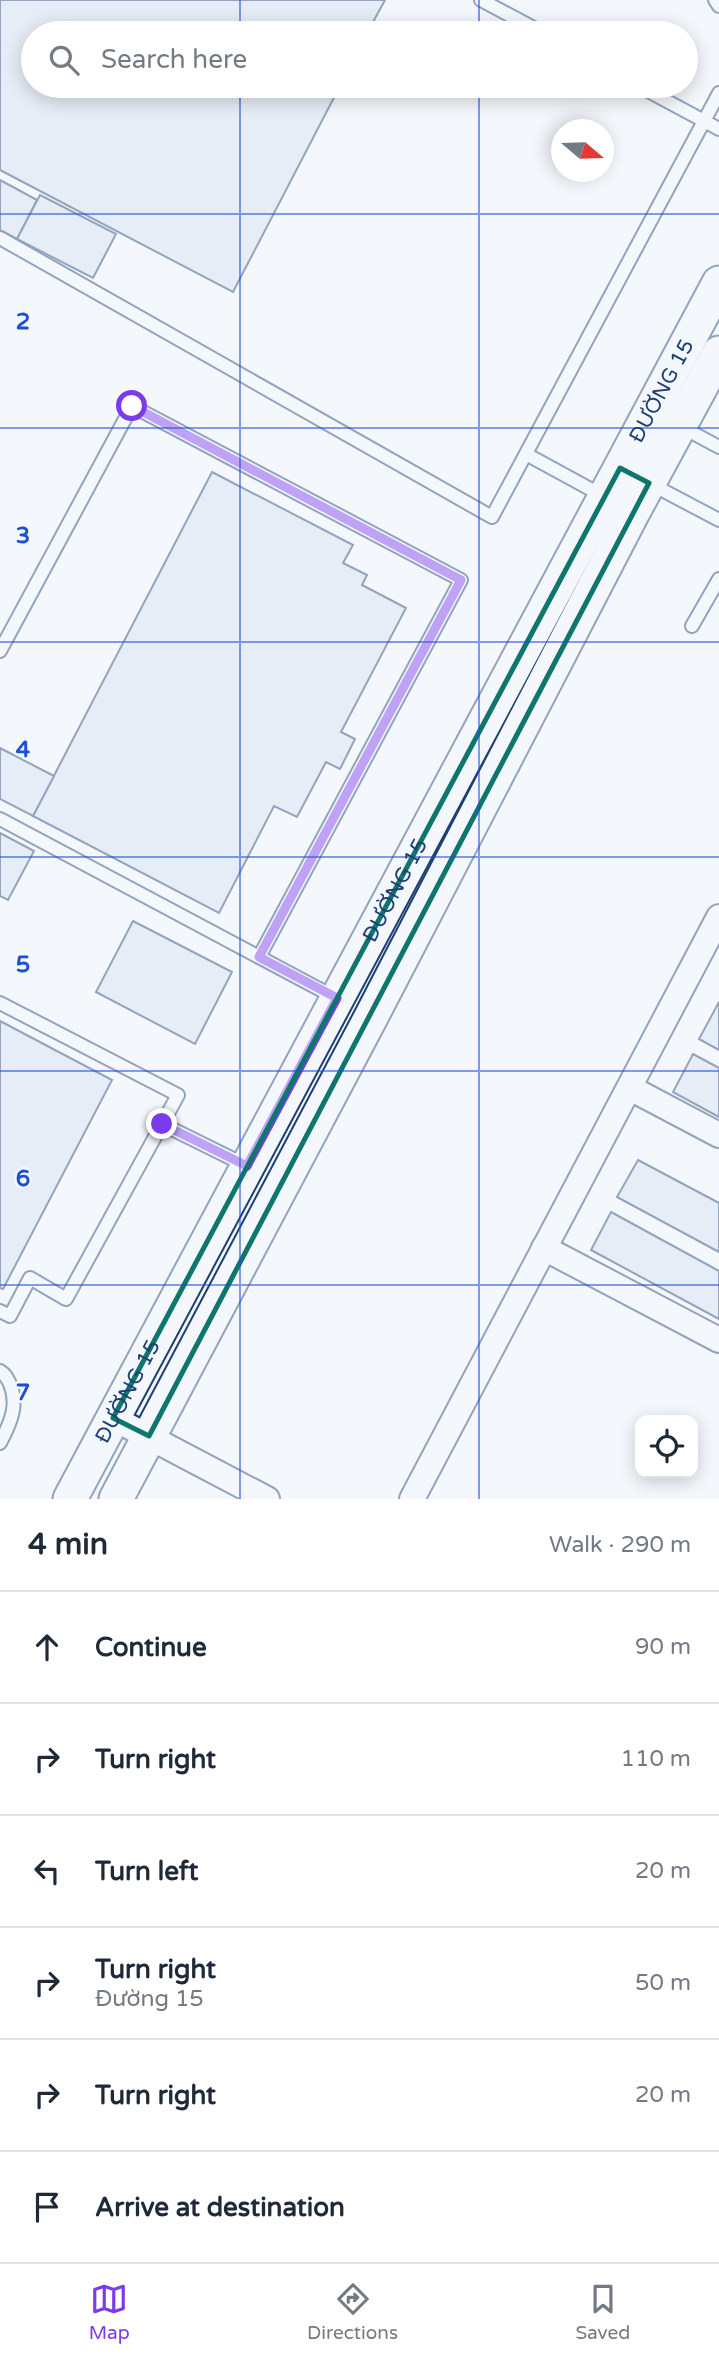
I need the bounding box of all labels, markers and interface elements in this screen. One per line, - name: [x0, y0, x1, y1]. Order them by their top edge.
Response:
- search box: [21, 21, 698, 98]
- icon: search: [45, 41, 83, 79]
- text: Search here: [101, 44, 247, 75]
- north arrow: [551, 119, 614, 182]
- text: 2: [16, 308, 30, 336]
- street label: ĐƯỜNG 15: [624, 335, 699, 447]
- route start: [116, 390, 147, 421]
- text: 3: [16, 522, 30, 550]
- text: 4: [16, 736, 31, 764]
- street label: ĐƯỜNG 15: [357, 834, 433, 946]
- text: 5: [16, 951, 30, 979]
- route end: [146, 1108, 177, 1139]
- text: 6: [16, 1165, 30, 1193]
- street label: ĐƯỜNG 15: [90, 1335, 165, 1447]
- text: 7: [16, 1379, 30, 1407]
- map controls: [635, 1415, 698, 1478]
- button: locate: [635, 1415, 698, 1478]
- text: 4 min: [28, 1526, 108, 1563]
- text: Walk · 290 m: [549, 1531, 691, 1559]
- icon: ahead: [28, 1628, 66, 1666]
- text: Continue: [95, 1632, 207, 1663]
- text: 90 m: [635, 1633, 691, 1661]
- icon: right: [28, 1740, 66, 1778]
- text: Turn right: [95, 1744, 216, 1775]
- text: 110 m: [621, 1745, 691, 1773]
- icon: left: [28, 1852, 66, 1890]
- text: Turn left: [95, 1856, 198, 1887]
- text: 20 m: [635, 1857, 691, 1885]
- text: Turn right: [95, 1954, 216, 1985]
- icon: right: [28, 1964, 66, 2002]
- text: 50 m: [635, 1969, 691, 1997]
- text: Đường 15: [95, 1985, 204, 2013]
- icon: right: [28, 2076, 66, 2114]
- text: Turn right: [95, 2080, 216, 2111]
- text: 20 m: [635, 2081, 691, 2109]
- icon: arrive: [28, 2188, 66, 2226]
- text: Arrive at destination: [95, 2192, 345, 2223]
- tab: Map: [89, 2280, 130, 2344]
- tab: Directions: [307, 2280, 398, 2344]
- tab: Saved: [575, 2280, 630, 2344]

